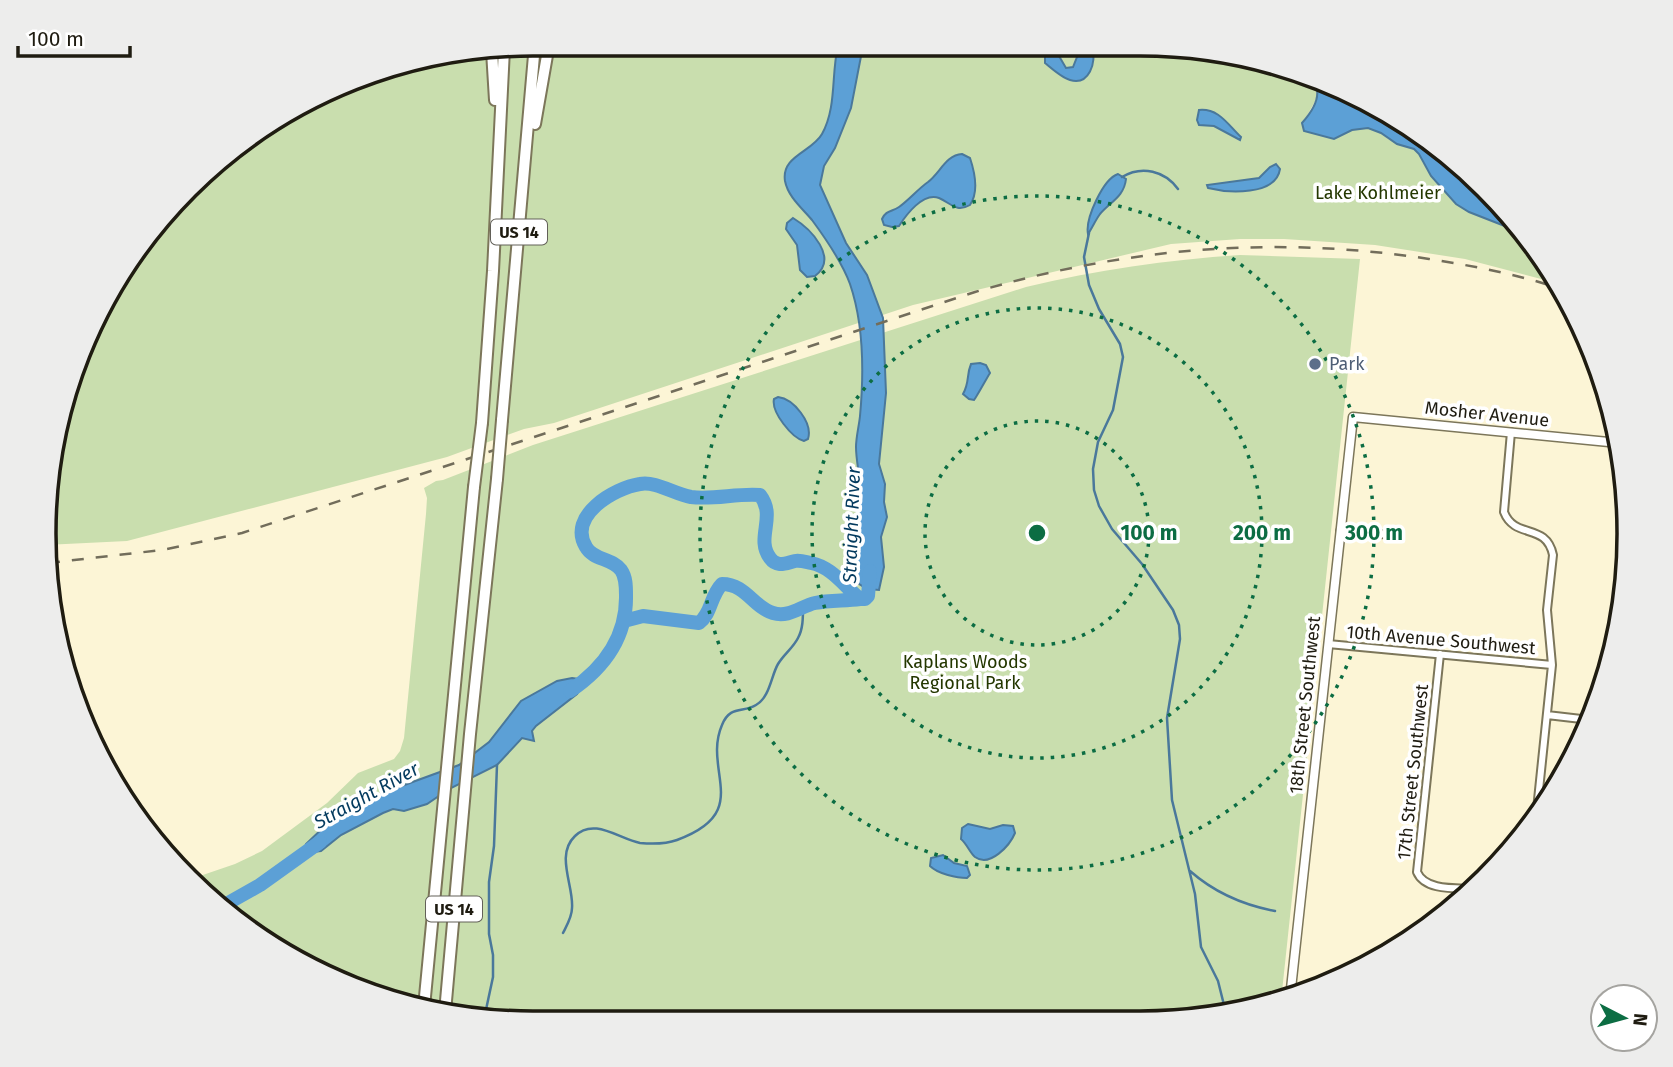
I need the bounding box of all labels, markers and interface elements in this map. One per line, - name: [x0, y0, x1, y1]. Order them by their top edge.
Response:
- scale bar: [18, 14, 130, 58]
- text: 100 m: [28, 26, 84, 52]
- park label: Lake Kohlmeier: [1315, 182, 1441, 204]
- road number: US 14: [491, 220, 547, 244]
- place label: Park: [1329, 353, 1365, 375]
- marker: Park: [1307, 356, 1323, 372]
- street label: Mosher Avenue: [1424, 397, 1550, 431]
- water label: Straight River: [838, 466, 865, 585]
- text: 100 m: [1120, 520, 1178, 546]
- text: 200 m: [1233, 520, 1291, 546]
- text: 300 m: [1344, 520, 1403, 546]
- centre of rings: [1025, 521, 1049, 545]
- street label: 18th Street Southwest: [1285, 615, 1325, 795]
- street label: 10th Avenue Southwest: [1346, 621, 1537, 659]
- park label: Kaplans Woods Regional Park: [903, 651, 1027, 694]
- street label: 17th Street Southwest: [1393, 683, 1433, 861]
- water label: Straight River: [309, 757, 423, 834]
- road number: US 14: [426, 897, 482, 922]
- north arrow: [1589, 983, 1659, 1053]
- text: N: [1628, 1012, 1653, 1027]

